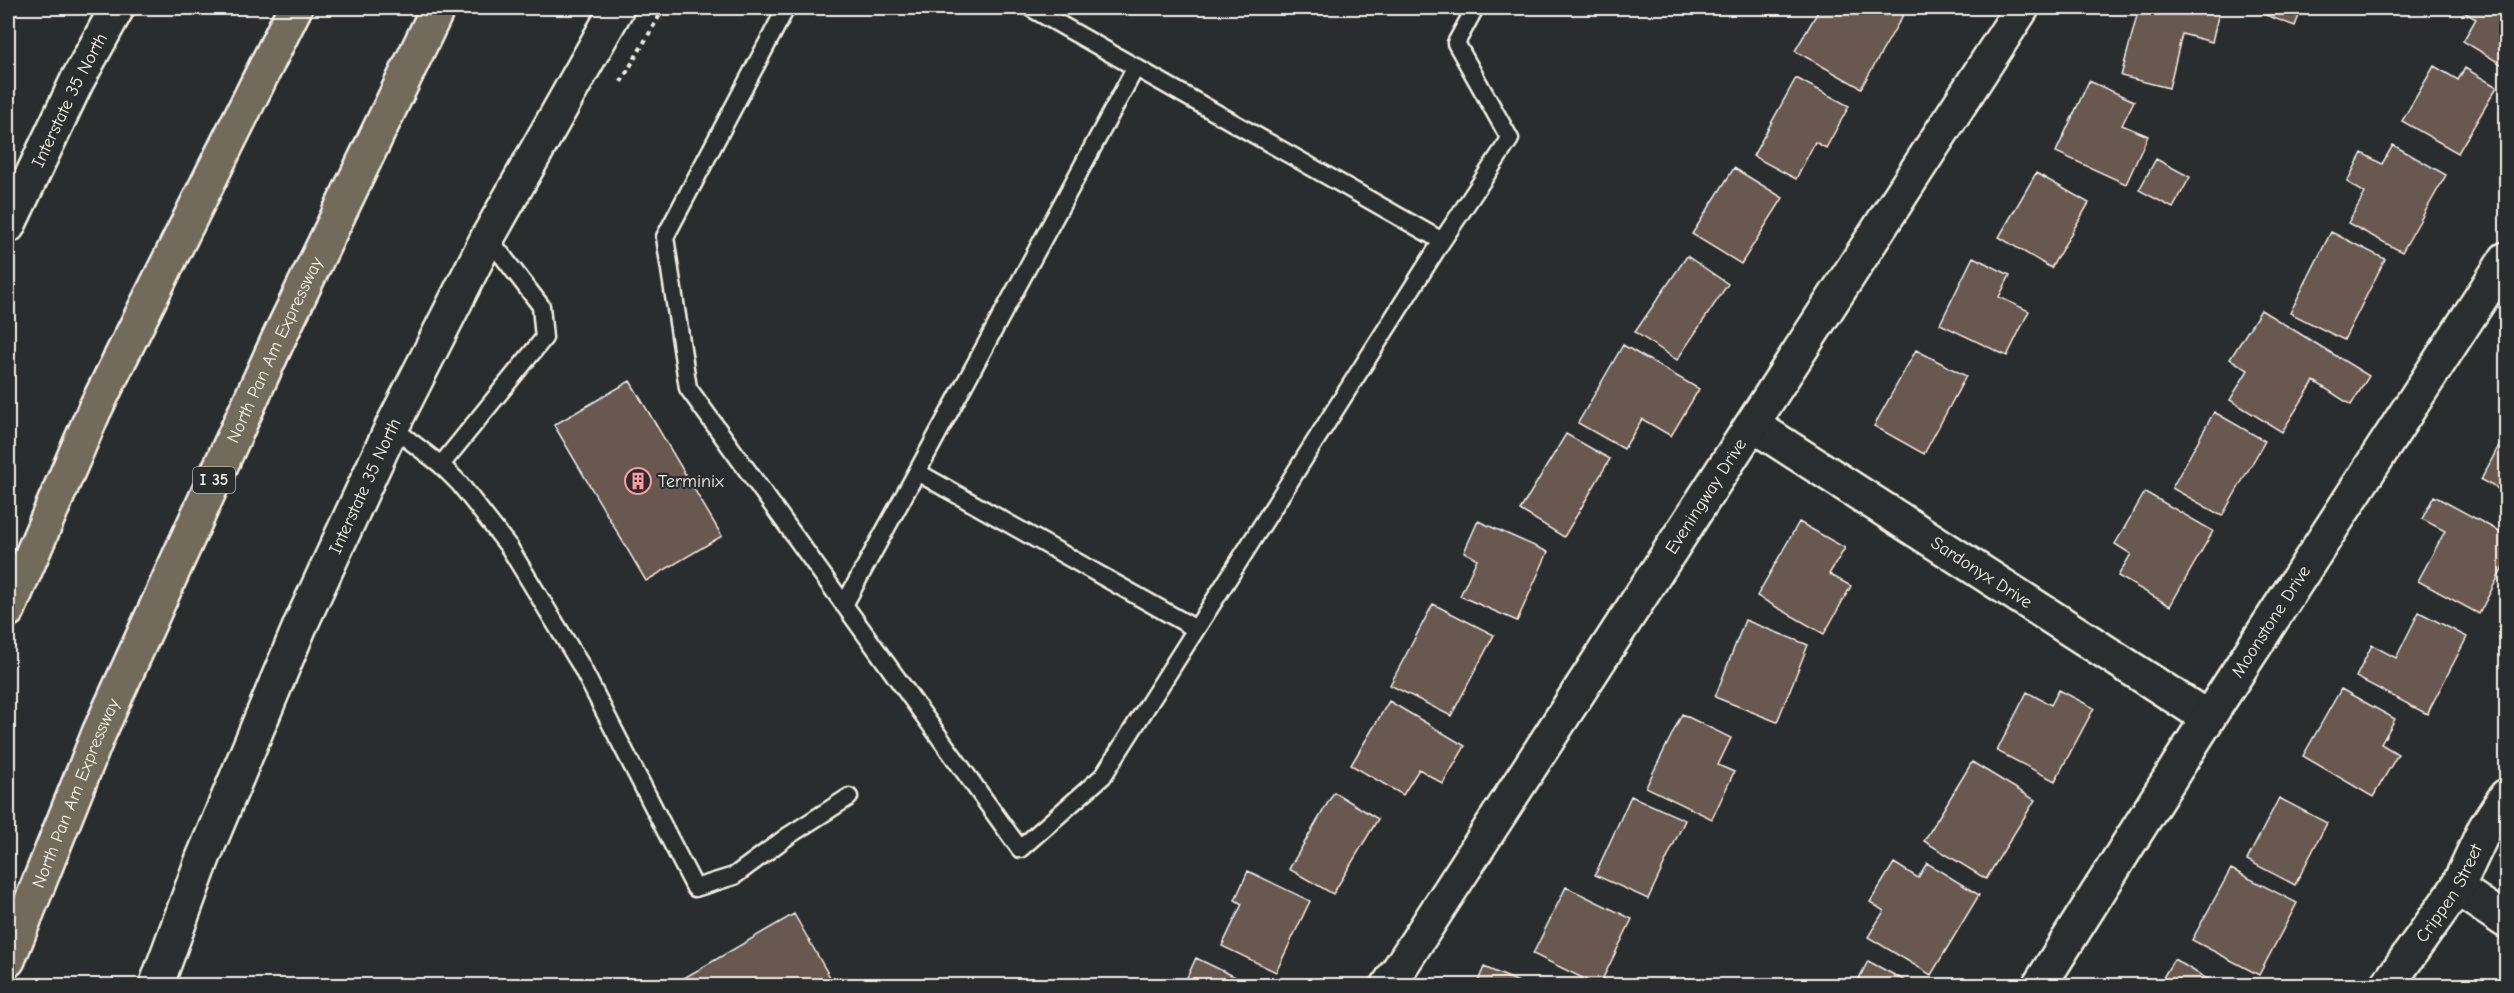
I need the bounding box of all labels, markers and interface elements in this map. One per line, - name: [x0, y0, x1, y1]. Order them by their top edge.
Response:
- street label: Interstate 35 North: [27, 29, 112, 171]
- street label: North Pan Am Expressway: [222, 253, 327, 446]
- street label: Interstate 35 North: [324, 415, 405, 557]
- street label: Eveningway Drive: [1661, 434, 1751, 558]
- building icon: Terminix: [623, 466, 653, 496]
- road number: I 35: [193, 467, 235, 493]
- place label: Terminix: [658, 471, 724, 492]
- street label: Sardonyx Drive: [1927, 532, 2036, 613]
- street label: Moonstone Drive: [2227, 561, 2315, 681]
- street label: North Pan Am Expressway: [27, 694, 124, 891]
- street label: Crippen Street: [2411, 840, 2487, 946]

